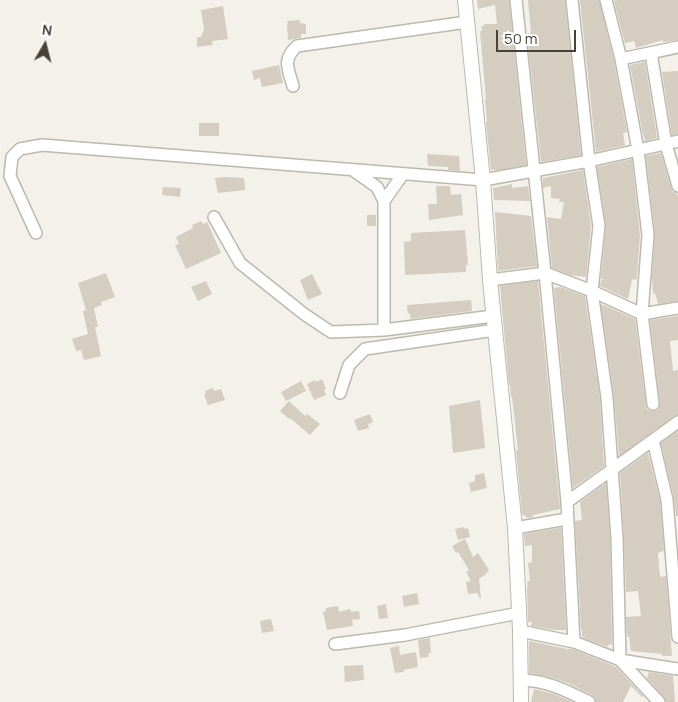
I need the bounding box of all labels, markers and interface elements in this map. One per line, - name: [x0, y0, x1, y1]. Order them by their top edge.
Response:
- north arrow: [20, 20, 70, 70]
- text: N: [41, 20, 53, 40]
- scale bar: [498, 20, 578, 52]
- text: 50 m: [504, 28, 538, 49]

